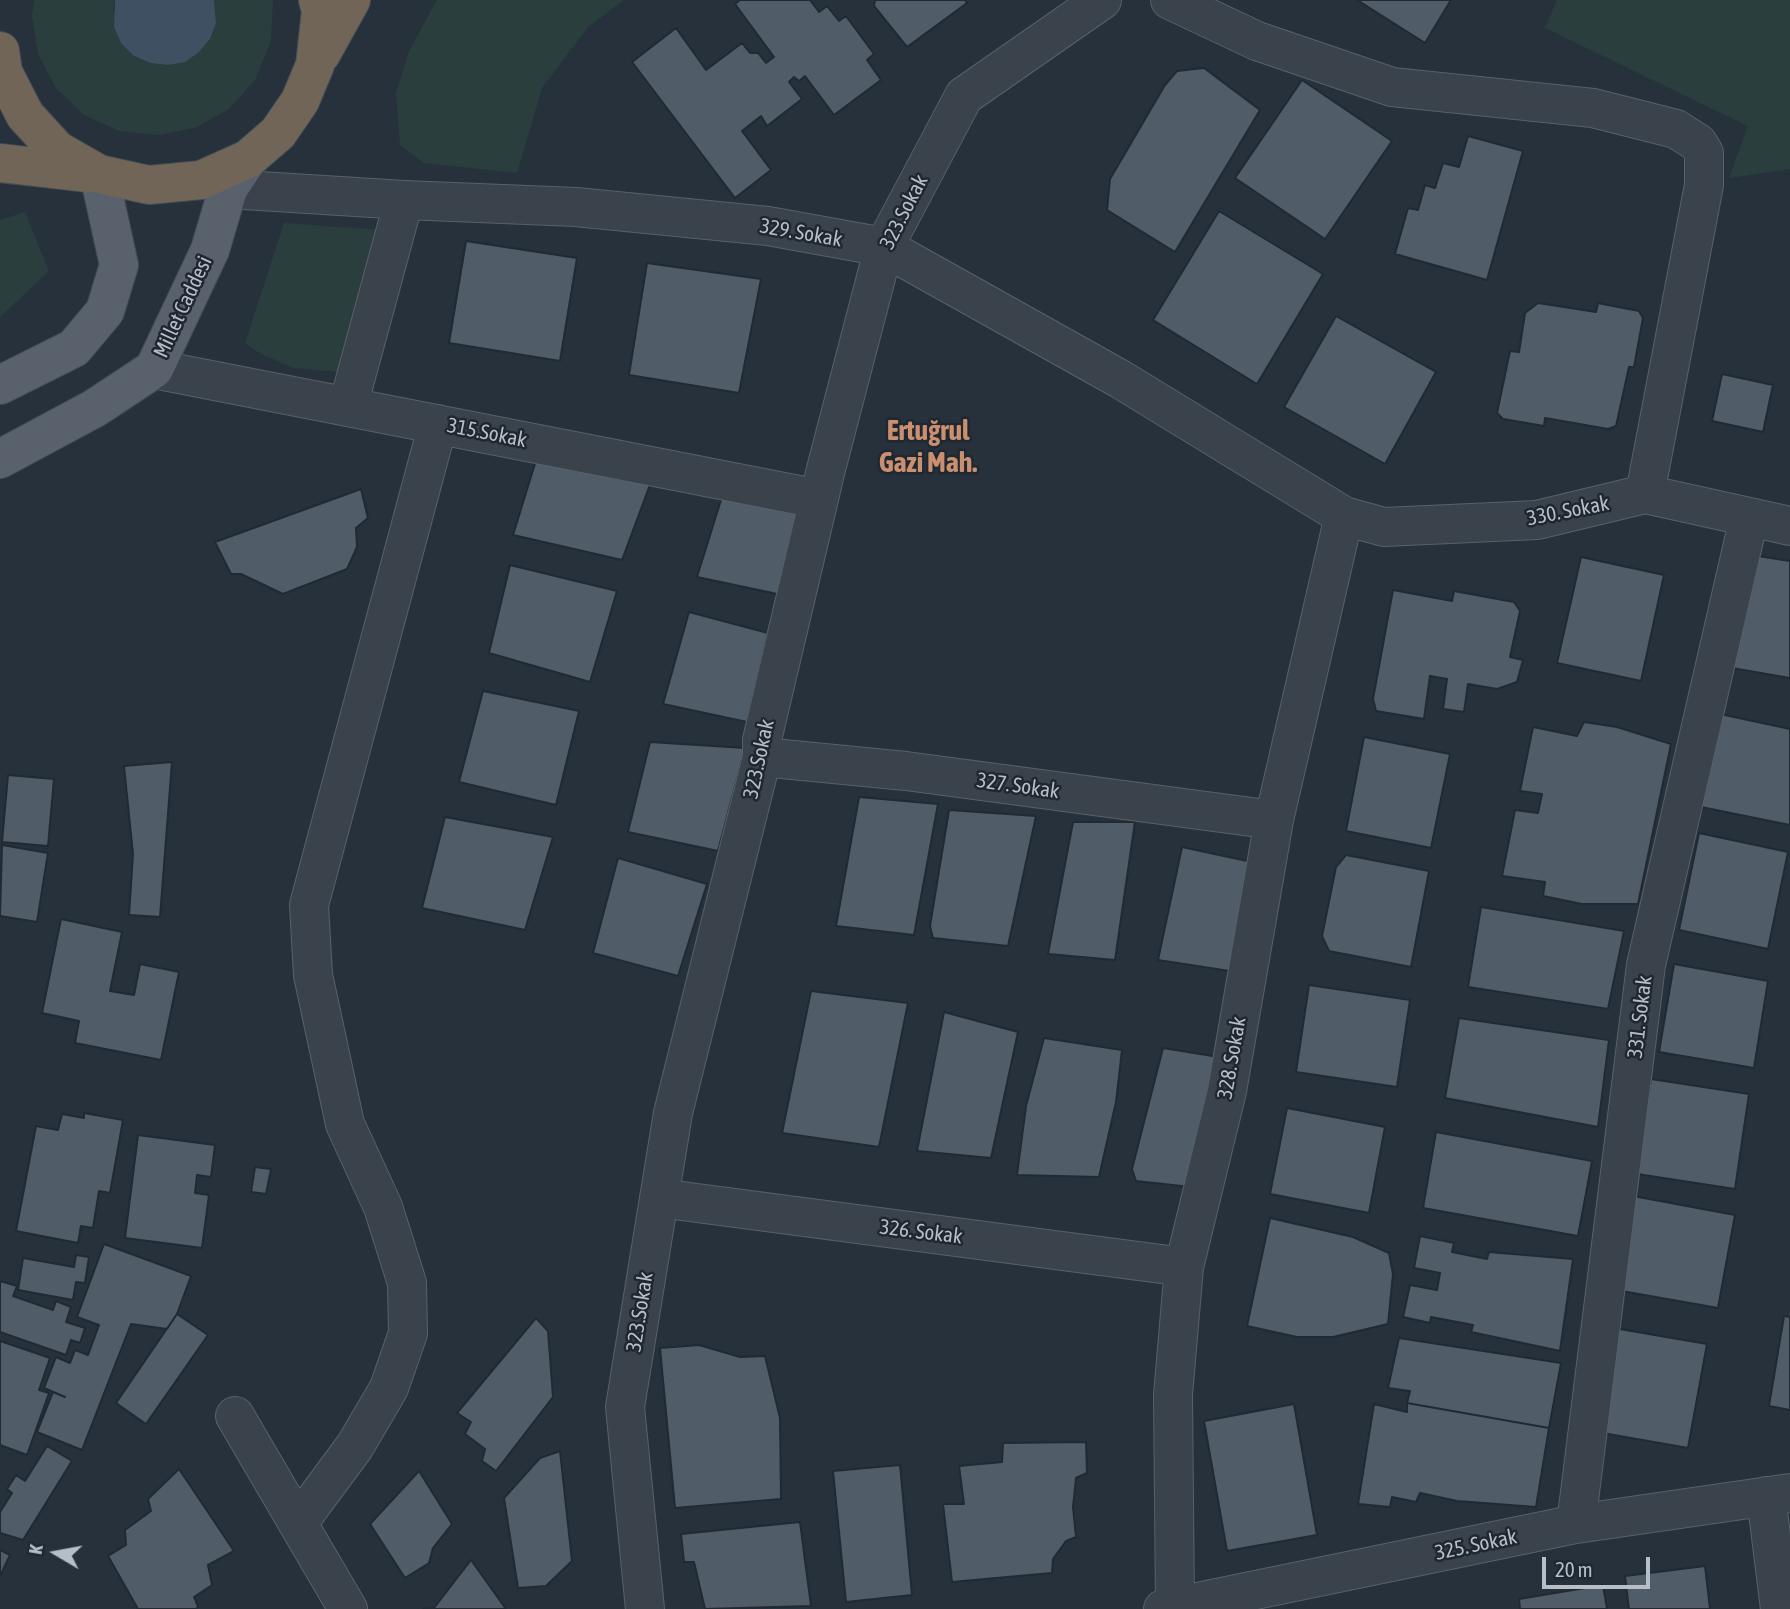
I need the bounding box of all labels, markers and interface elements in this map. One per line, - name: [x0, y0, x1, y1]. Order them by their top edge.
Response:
- street label: 323.Sokak: [875, 171, 933, 253]
- street label: 329. Sokak: [758, 213, 844, 253]
- street label: Millet Caddesi: [149, 252, 217, 362]
- street label: 315.Sokak: [445, 413, 529, 453]
- district label: Ertuğrul Gazi Mah.: [879, 414, 977, 480]
- street label: 330. Sokak: [1525, 491, 1611, 531]
- street label: 323.Sokak: [738, 717, 780, 801]
- street label: 327. Sokak: [975, 768, 1061, 804]
- street label: 331. Sokak: [1622, 974, 1658, 1060]
- street label: 328. Sokak: [1212, 1015, 1252, 1101]
- street label: 326. Sokak: [878, 1214, 964, 1250]
- street label: 323.Sokak: [621, 1270, 659, 1354]
- north arrow: [21, 1518, 91, 1588]
- street label: 325. Sokak: [1433, 1524, 1519, 1566]
- scale bar: [1545, 1542, 1654, 1586]
- text: K: [24, 1543, 47, 1556]
- text: 20 m: [1555, 1557, 1593, 1581]

